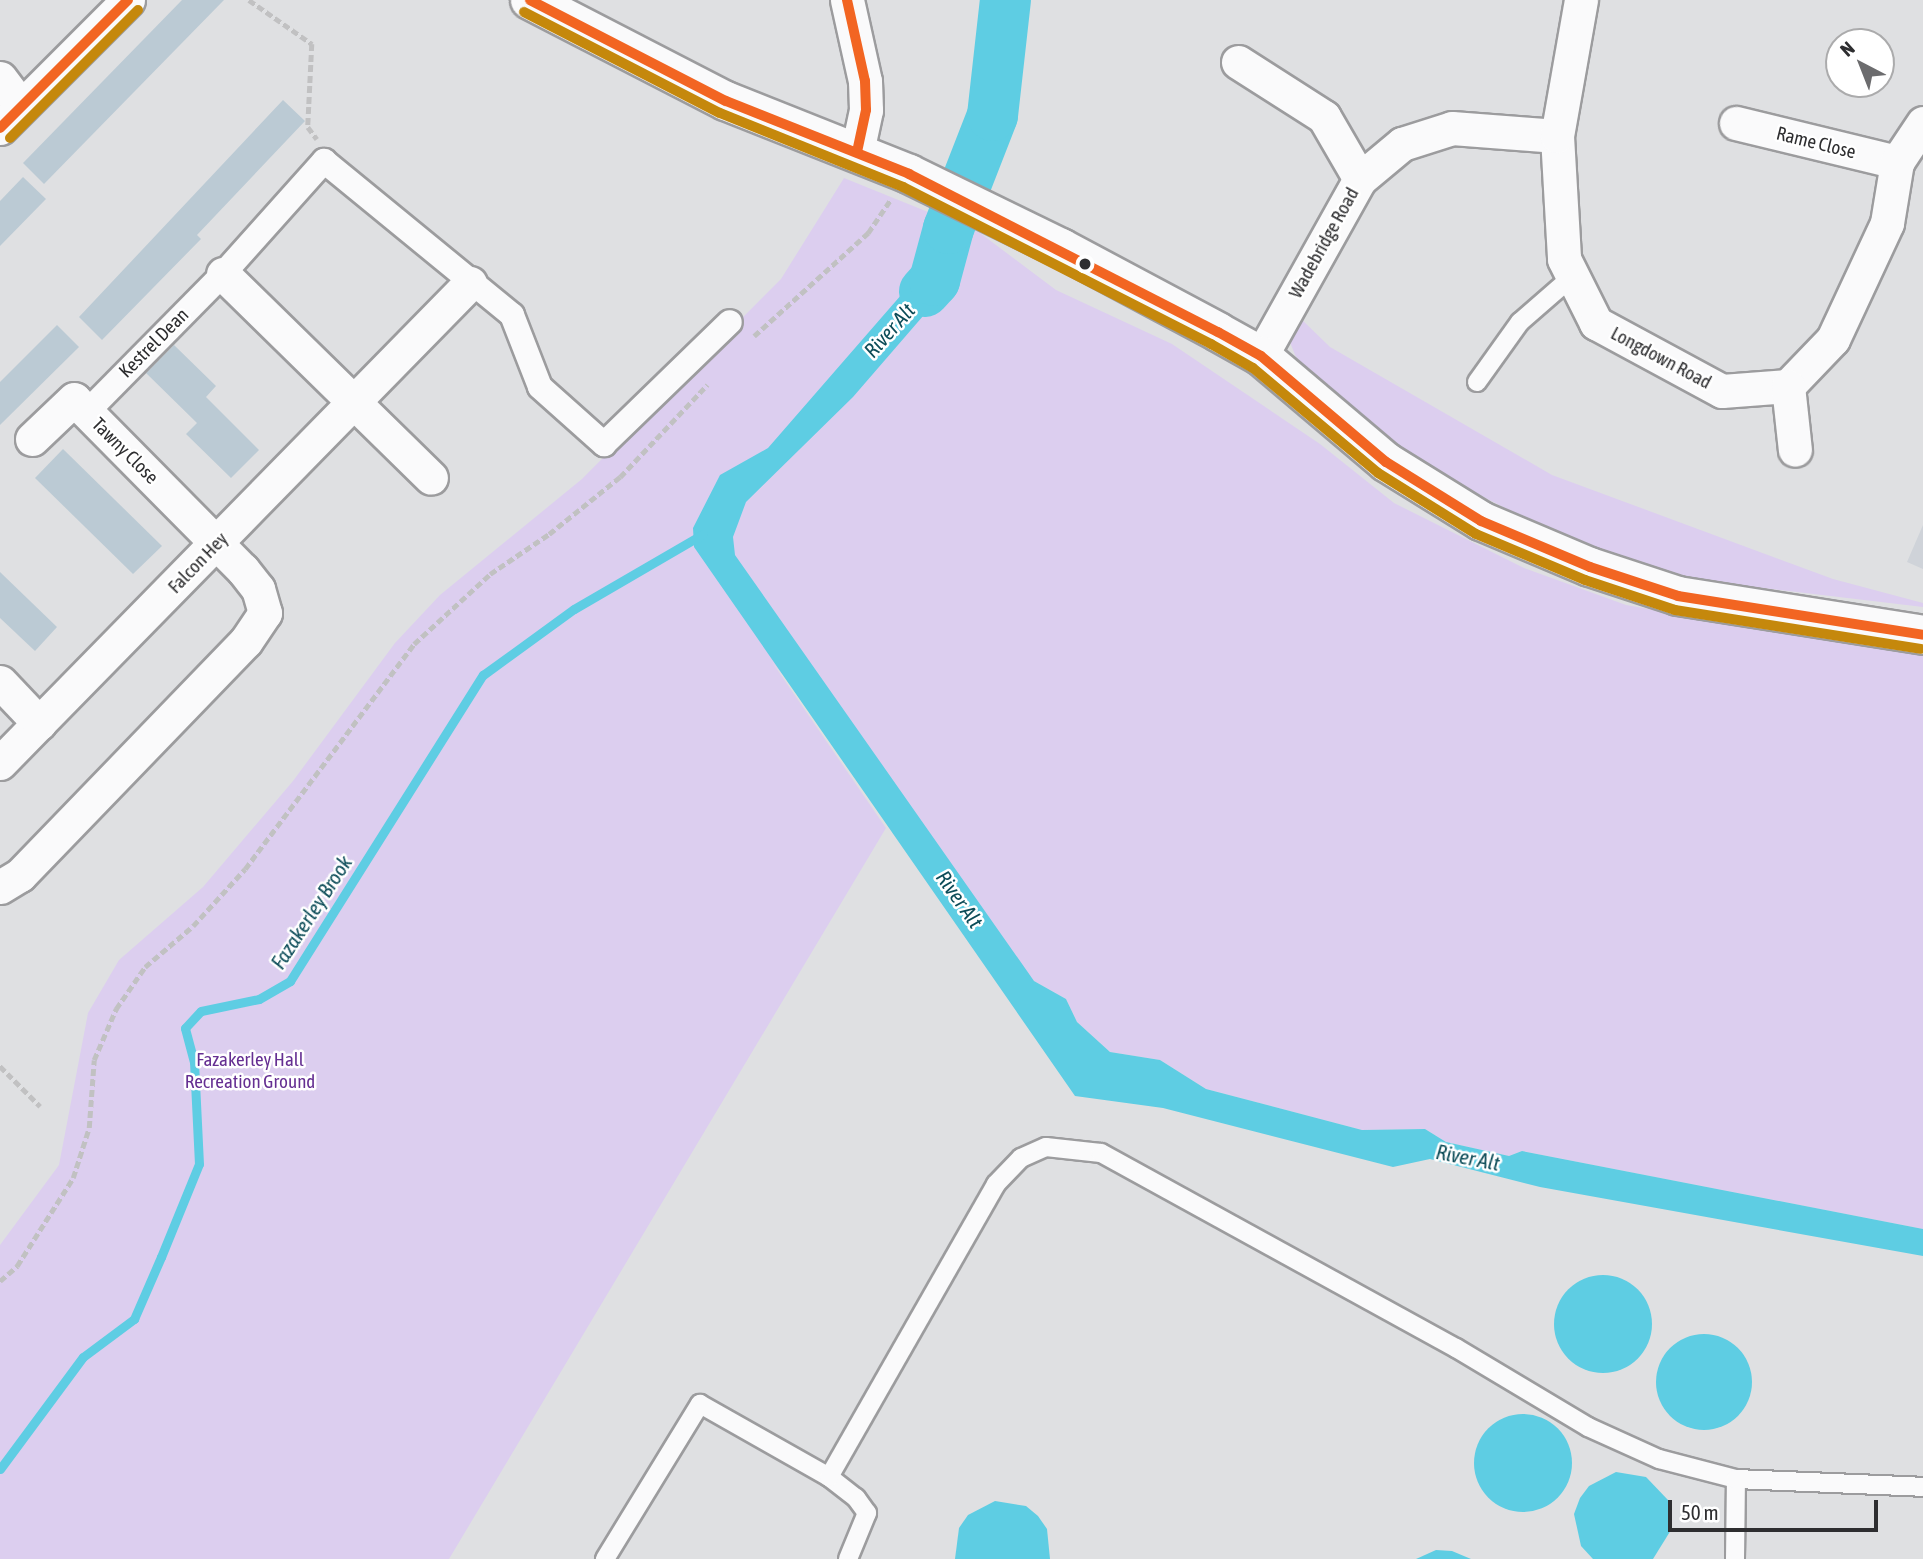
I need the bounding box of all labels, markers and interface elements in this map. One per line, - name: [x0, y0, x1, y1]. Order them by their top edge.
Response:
- north arrow: [1825, 28, 1895, 98]
- text: N: [1836, 37, 1859, 61]
- street label: Rame Close: [1774, 122, 1858, 164]
- street label: Wadebridge Road: [1284, 184, 1364, 302]
- unlabelled marker: [1078, 257, 1092, 271]
- water label: River Alt: [858, 298, 920, 362]
- street label: Kestrel Dean: [115, 304, 193, 382]
- street label: Longdown Road: [1607, 322, 1715, 394]
- street label: Tawny Close: [87, 413, 163, 489]
- street label: Falcon Hey: [163, 528, 233, 598]
- water label: Fazakerley Brook: [265, 851, 357, 973]
- water label: River Alt: [931, 865, 989, 933]
- park label: Fazakerley Hall Recreation Ground: [185, 1049, 315, 1093]
- water label: River Alt: [1434, 1138, 1502, 1176]
- scale bar: [1671, 1486, 1881, 1530]
- text: 50 m: [1681, 1500, 1719, 1524]

